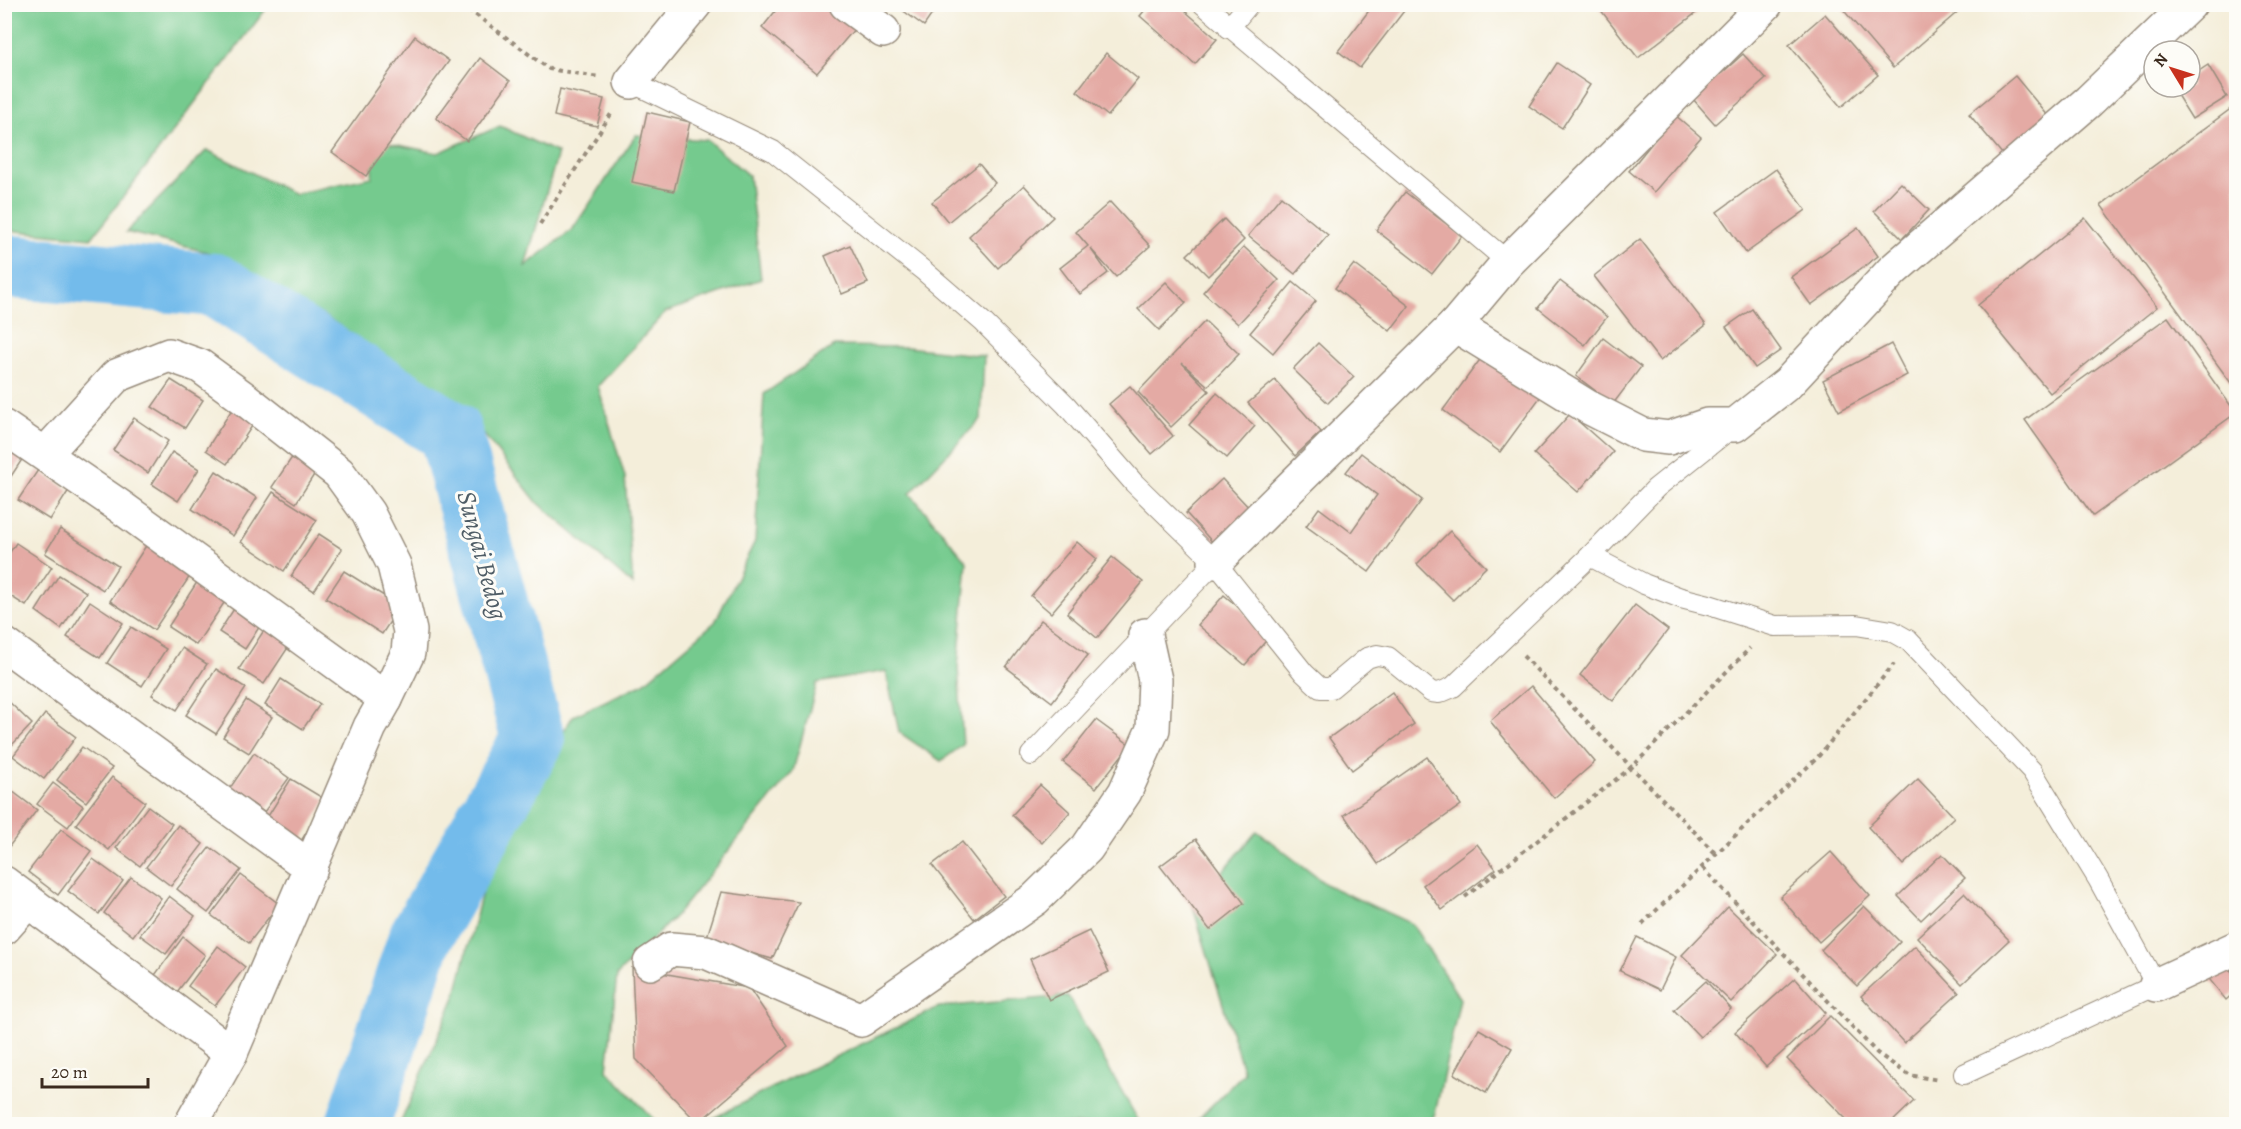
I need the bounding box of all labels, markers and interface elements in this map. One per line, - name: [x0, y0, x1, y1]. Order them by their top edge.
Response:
- north arrow: [2142, 39, 2202, 99]
- text: N: [2149, 49, 2173, 72]
- water label: Sungai Bedog: [449, 487, 517, 624]
- scale bar: [42, 1051, 148, 1089]
- text: 20 m: [51, 1060, 88, 1084]

